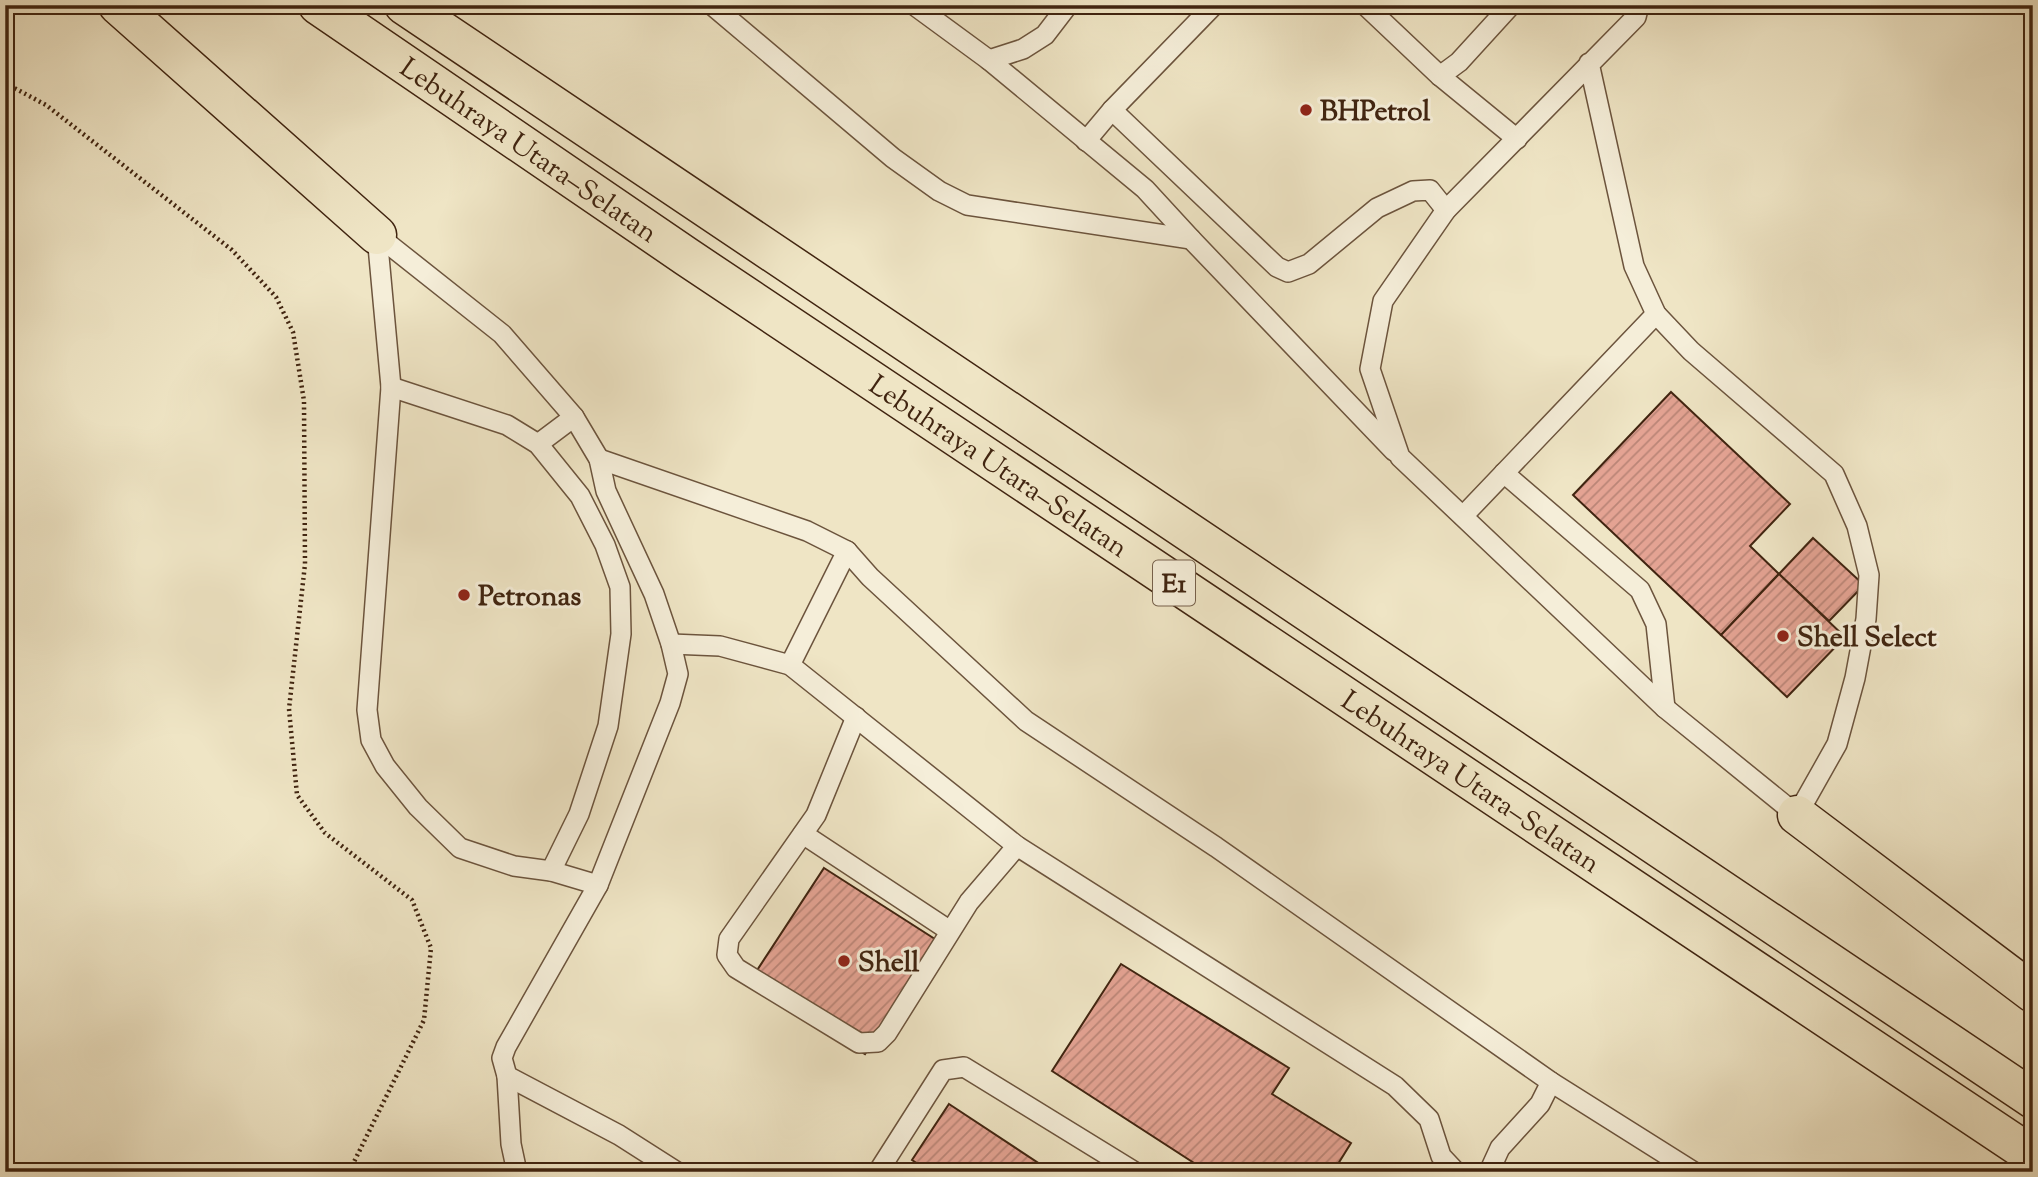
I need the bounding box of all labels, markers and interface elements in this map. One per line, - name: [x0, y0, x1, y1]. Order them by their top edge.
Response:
- street label: Lebuhraya Utara–Selatan: [391, 50, 665, 254]
- place label: BHPetrol: [1320, 93, 1431, 133]
- marker: BHPetrol: [1298, 102, 1314, 118]
- street label: Lebuhraya Utara–Selatan: [860, 367, 1135, 569]
- road number: E1: [1153, 561, 1195, 606]
- place label: Petronas: [478, 578, 581, 618]
- marker: Petronas: [456, 587, 472, 603]
- place label: Shell Select: [1797, 619, 1937, 659]
- marker: Shell Select: [1775, 628, 1791, 644]
- street label: Lebuhraya Utara–Selatan: [1332, 682, 1607, 884]
- place label: Shell: [858, 944, 920, 984]
- marker: Shell: [836, 953, 852, 969]

